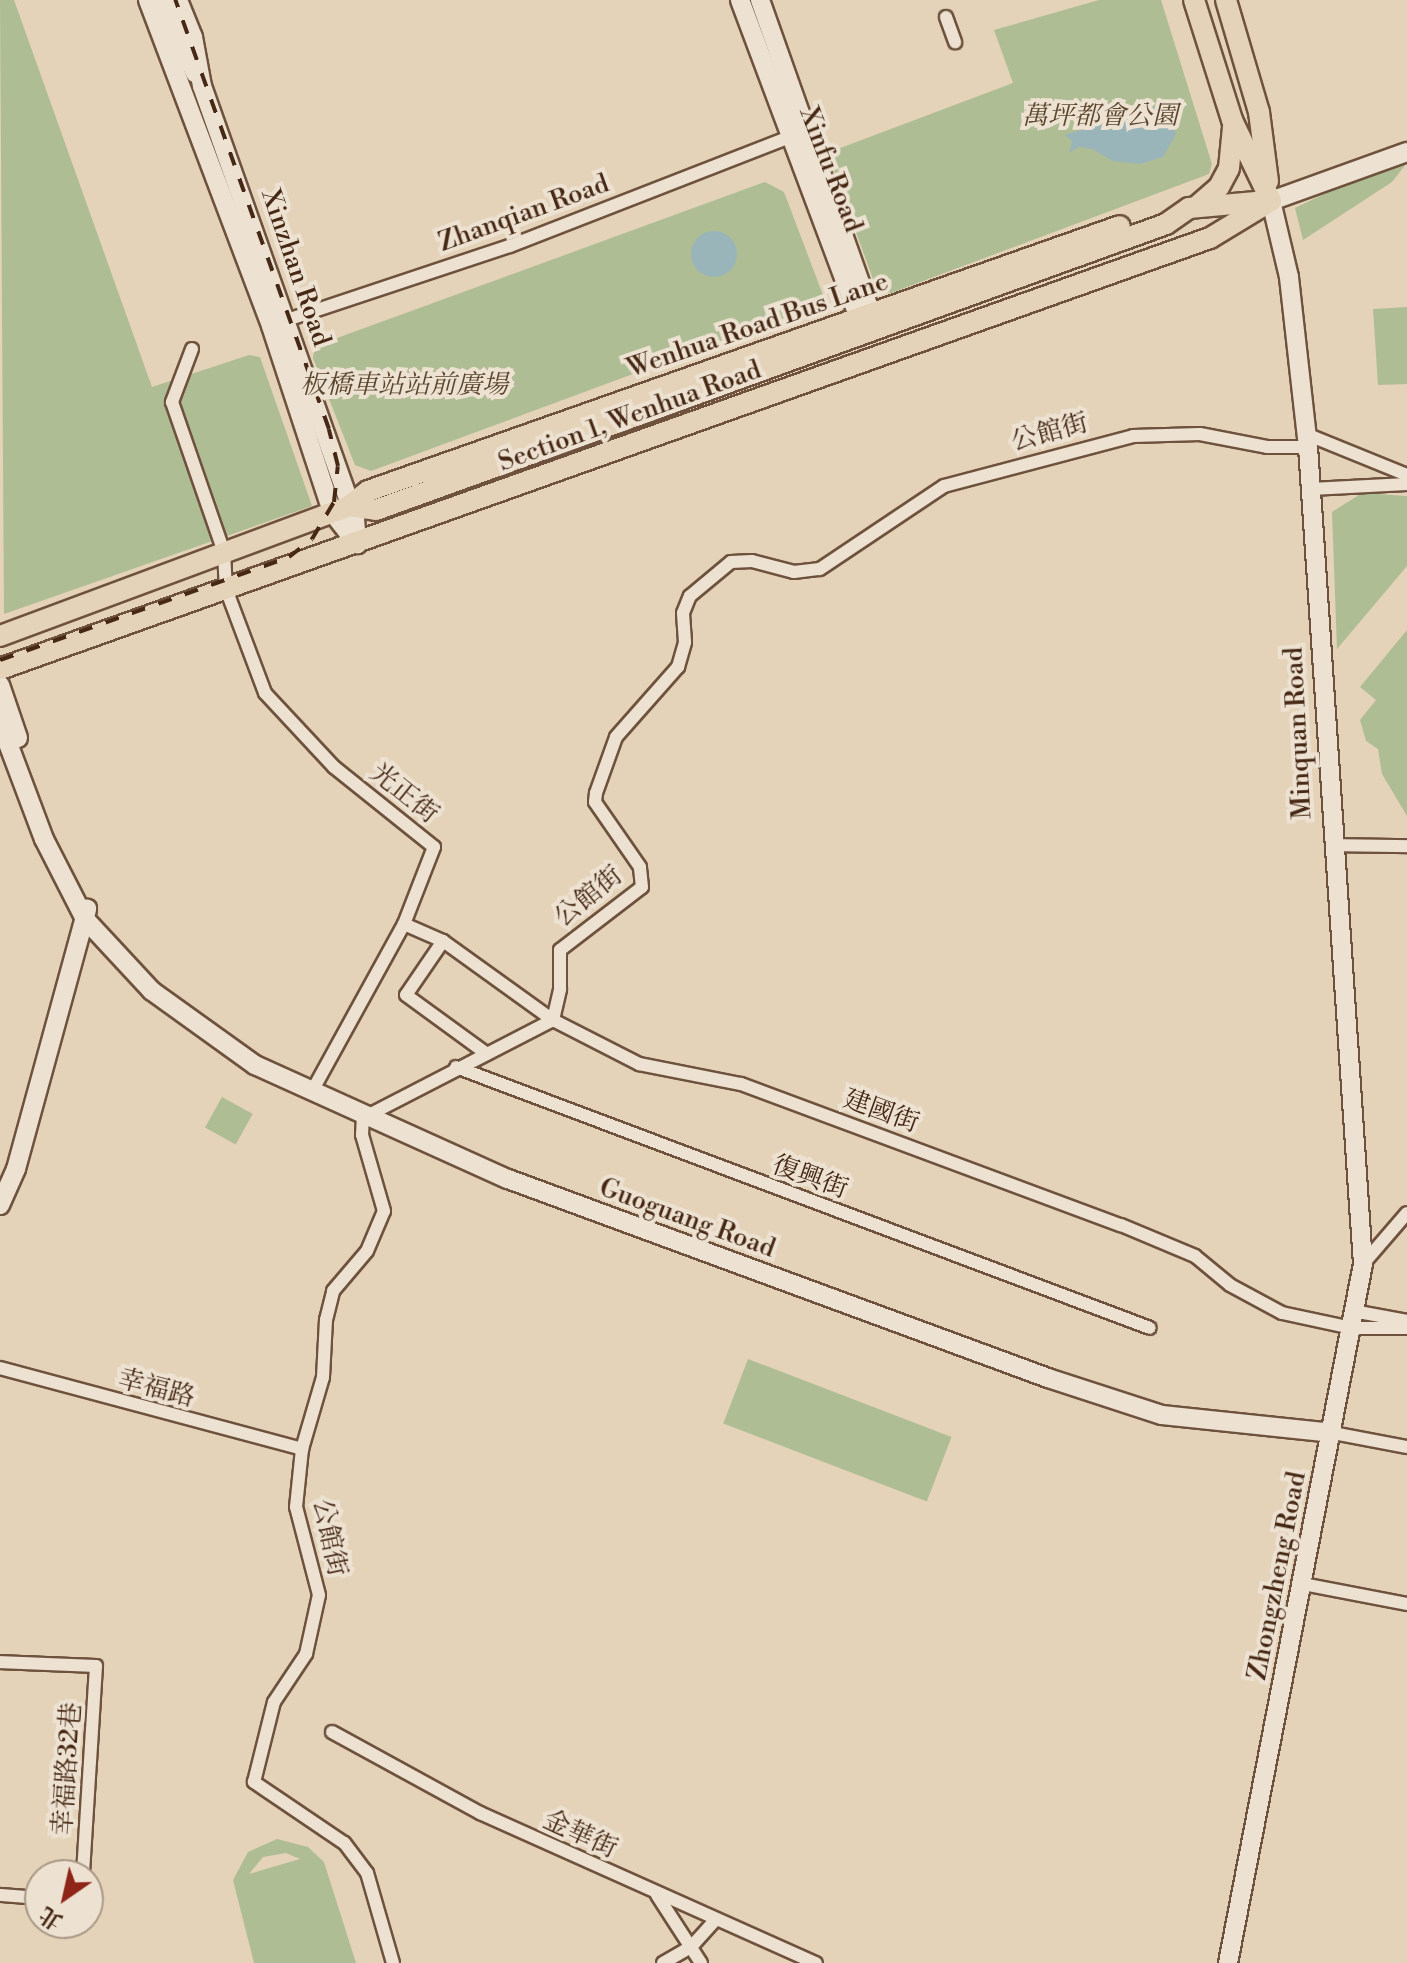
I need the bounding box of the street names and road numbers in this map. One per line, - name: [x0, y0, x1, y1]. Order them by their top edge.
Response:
- street label: Xinfu Road: [792, 103, 868, 237]
- street label: Zhanqian Road: [435, 169, 613, 259]
- street label: Xinzhan Road: [254, 185, 336, 351]
- street label: Wenhua Road Bus Lane: [623, 267, 893, 385]
- street label: Section 1, Wenhua Road: [494, 355, 766, 479]
- street label: 公館街: [1008, 408, 1092, 458]
- street label: Minquan Road: [1279, 646, 1319, 820]
- street label: 光正街: [364, 757, 444, 831]
- street label: 公館街: [549, 860, 629, 934]
- street label: 建國街: [839, 1084, 923, 1140]
- street label: 復興街: [768, 1150, 852, 1206]
- street label: Guoguang Road: [595, 1173, 779, 1265]
- street label: 幸福路: [114, 1364, 198, 1414]
- street label: Zhongzheng Road: [1242, 1469, 1314, 1683]
- street label: 公館街: [306, 1497, 352, 1579]
- street label: 幸福路32巷: [48, 1701, 88, 1837]
- street label: 金華街: [538, 1804, 622, 1866]

